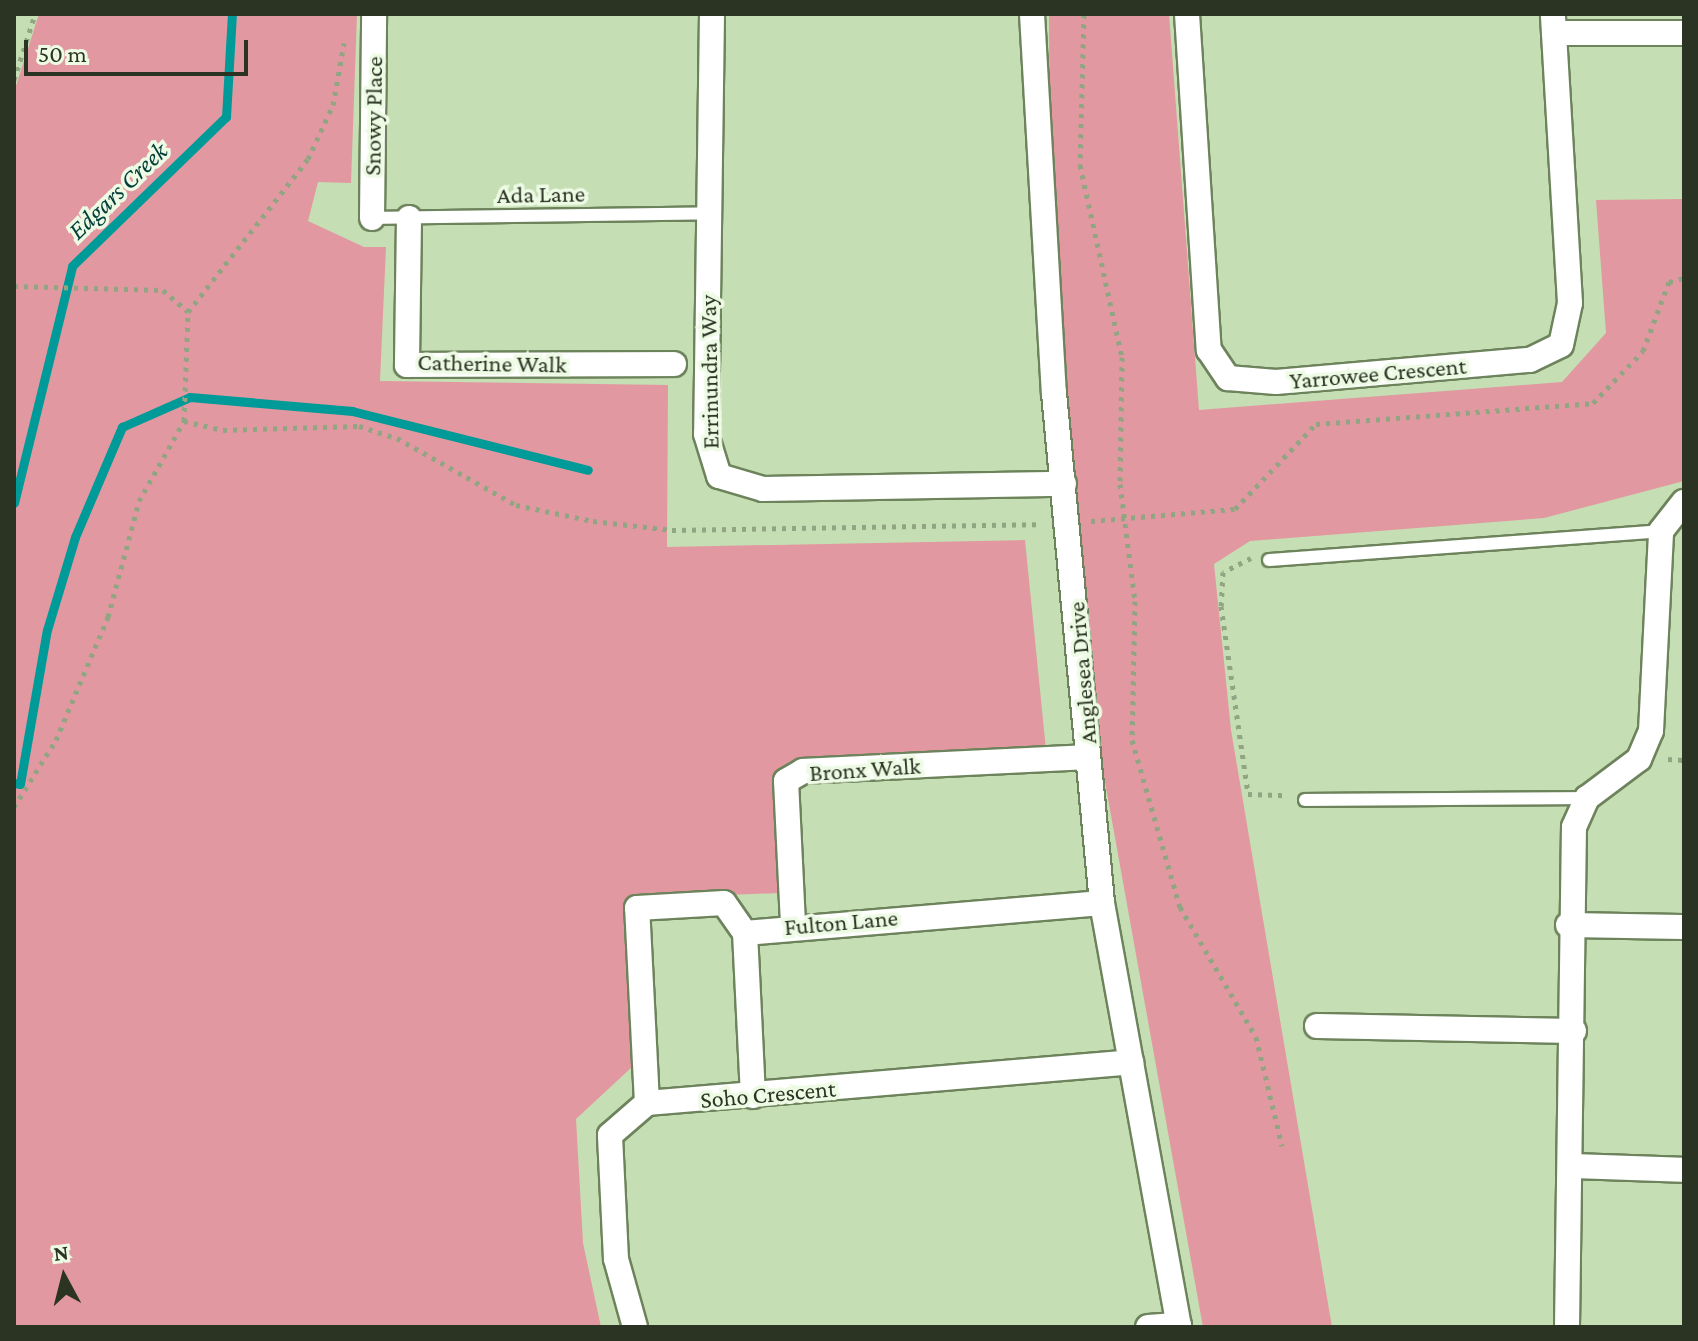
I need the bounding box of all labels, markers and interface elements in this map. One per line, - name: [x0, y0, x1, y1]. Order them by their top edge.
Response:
- scale bar: [28, 24, 252, 74]
- text: 50 m: [38, 40, 87, 67]
- street label: Snowy Place: [358, 56, 388, 176]
- water label: Edgars Creek: [62, 136, 174, 246]
- street label: Ada Lane: [497, 179, 585, 209]
- street label: Errinundra Way: [693, 295, 725, 449]
- street label: Catherine Walk: [417, 347, 567, 379]
- street label: Yarrowee Crescent: [1289, 351, 1467, 395]
- street label: Anglesea Drive: [1061, 601, 1103, 745]
- street label: Bronx Walk: [808, 751, 922, 787]
- street label: Fulton Lane: [783, 903, 899, 941]
- street label: Soho Crescent: [699, 1074, 837, 1114]
- north arrow: [24, 1237, 104, 1317]
- text: N: [52, 1239, 70, 1266]

